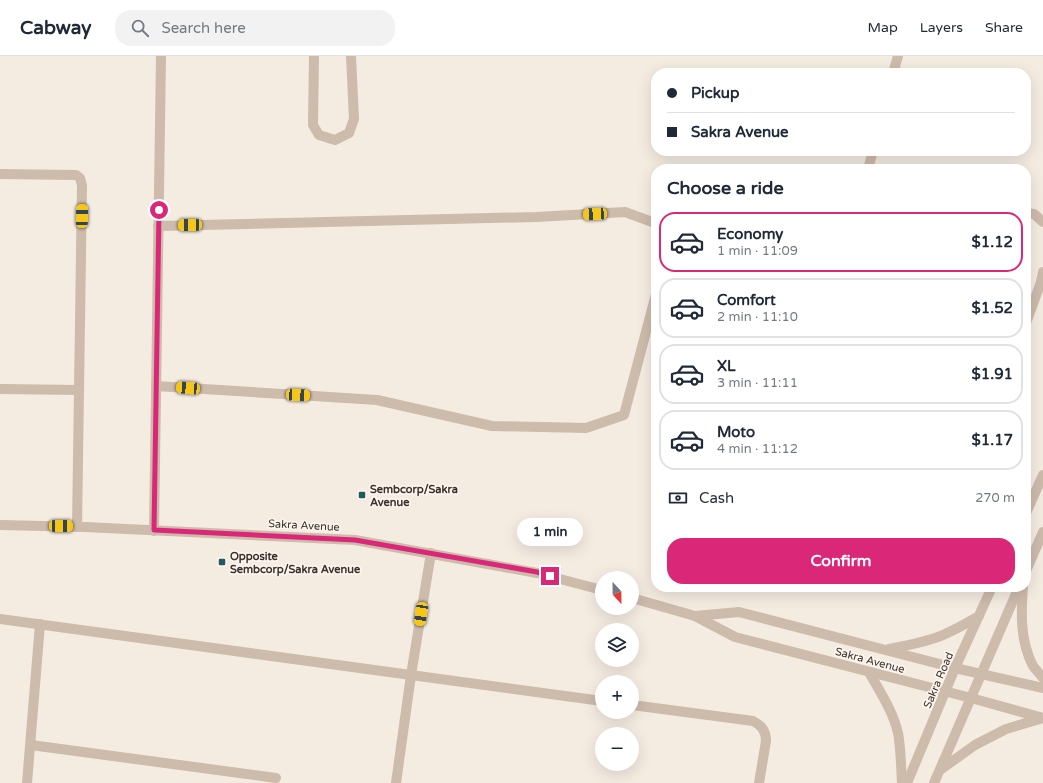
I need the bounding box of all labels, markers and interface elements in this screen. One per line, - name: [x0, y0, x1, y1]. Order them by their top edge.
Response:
- search box: [115, 10, 395, 46]
- text: Cabway: [20, 17, 91, 39]
- icon: search: [129, 17, 151, 39]
- text: Search here: [161, 19, 246, 37]
- text: Map: [868, 19, 898, 36]
- text: Layers: [920, 19, 963, 36]
- text: Share: [985, 19, 1023, 36]
- text: Pickup: [691, 84, 739, 102]
- text: Sakra Avenue: [691, 123, 789, 141]
- text: Choose a ride: [667, 177, 784, 199]
- route start: [150, 201, 168, 219]
- car: [76, 204, 88, 228]
- car: [583, 207, 607, 221]
- car: [178, 219, 202, 231]
- icon: car: [669, 224, 705, 260]
- text: Economy: [717, 225, 783, 243]
- text: $1.12: [972, 233, 1013, 251]
- text: 1 min · 11:09: [717, 243, 798, 259]
- icon: car: [669, 290, 705, 326]
- text: Comfort: [717, 291, 776, 309]
- text: $1.52: [972, 299, 1013, 317]
- text: 2 min · 11:10: [717, 309, 798, 325]
- icon: car: [669, 356, 705, 392]
- text: XL: [717, 357, 736, 375]
- text: $1.91: [972, 365, 1013, 383]
- text: 3 min · 11:11: [717, 375, 798, 391]
- car: [176, 381, 200, 395]
- car: [286, 388, 310, 402]
- icon: car: [669, 422, 705, 458]
- text: Moto: [717, 423, 755, 441]
- text: $1.17: [972, 431, 1013, 449]
- text: 4 min · 11:12: [717, 441, 798, 457]
- place label: Sembcorp/Sakra Avenue: [370, 483, 458, 509]
- icon: cash: [667, 487, 689, 509]
- text: Cash: [699, 489, 734, 507]
- marker: Sembcorp/Sakra Avenue: [357, 490, 367, 500]
- text: 270 m: [975, 490, 1015, 506]
- street label: Sakra Avenue: [268, 517, 340, 534]
- callout: 1 min: [517, 518, 583, 546]
- car: [49, 520, 73, 532]
- text: 1 min: [533, 524, 567, 540]
- button: Confirm: [667, 538, 1015, 584]
- place label: Opposite Sembcorp/Sakra Avenue: [230, 550, 361, 577]
- marker: Opposite Sembcorp/Sakra Avenue: [217, 557, 227, 567]
- route end: [541, 567, 559, 585]
- north arrow: [595, 571, 639, 615]
- map controls: [595, 571, 639, 771]
- car: [413, 601, 429, 627]
- button: layers: [595, 623, 639, 667]
- street label: Sakra Avenue: [834, 645, 906, 676]
- street label: Sakra Road: [921, 650, 956, 710]
- button: +: [595, 675, 639, 719]
- button: −: [595, 727, 639, 771]

